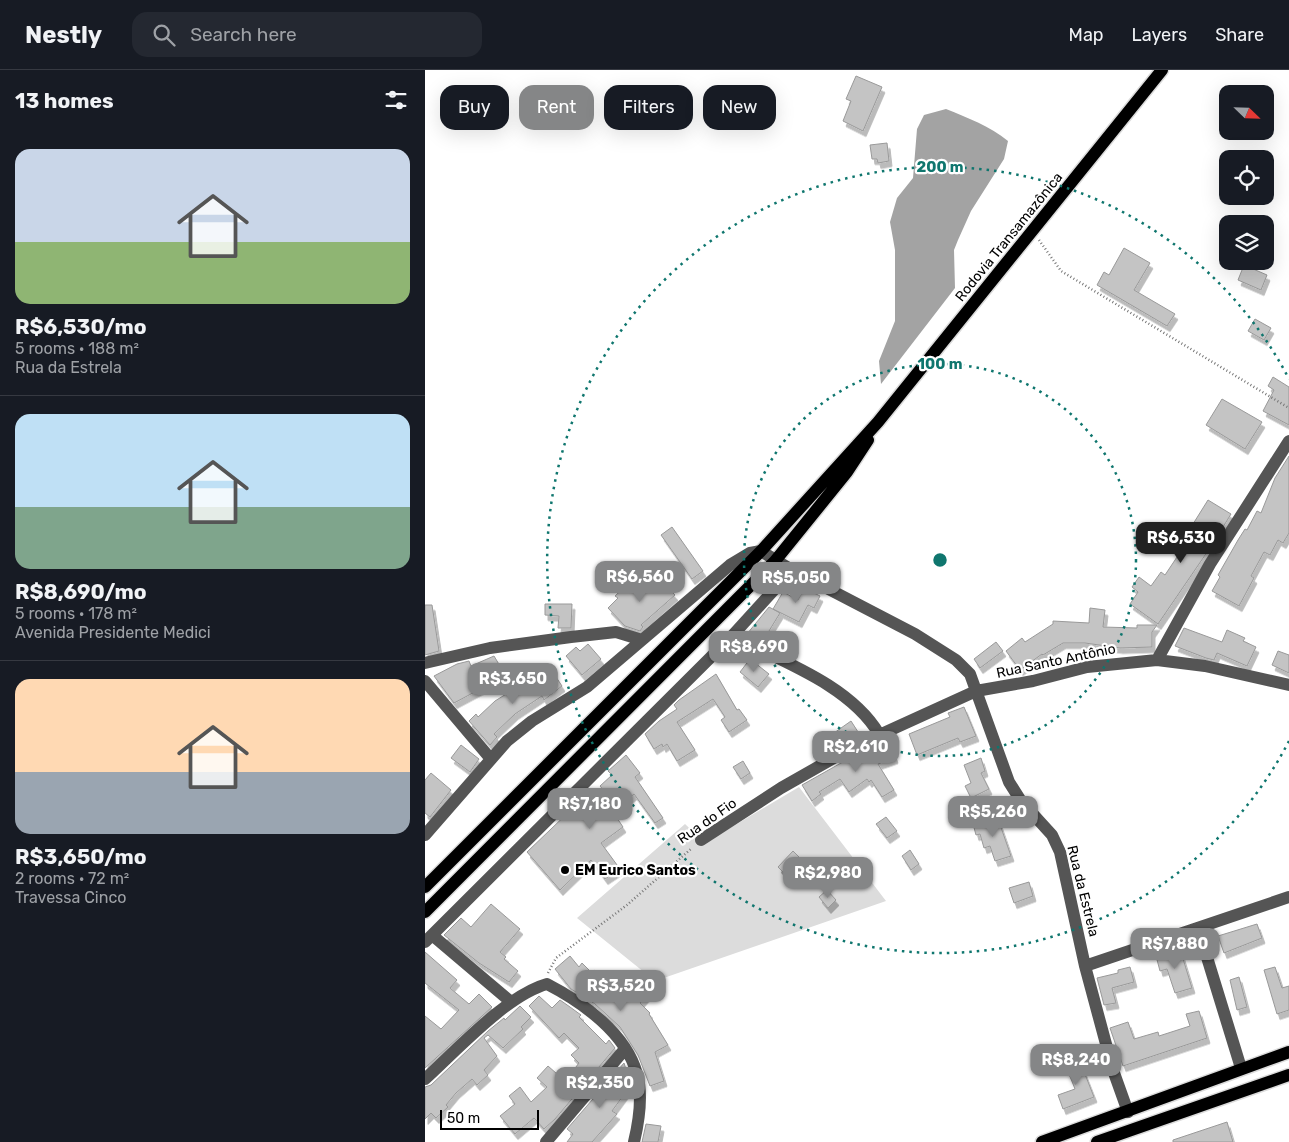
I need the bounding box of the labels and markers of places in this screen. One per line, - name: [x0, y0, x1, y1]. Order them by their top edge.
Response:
- pin: R$6,530: [1135, 522, 1227, 564]
- centre of rings: [931, 551, 949, 569]
- pin: R$6,560: [594, 560, 686, 603]
- pin: R$5,050: [750, 562, 842, 604]
- pin: R$8,690: [708, 630, 800, 673]
- pin: R$3,650: [467, 662, 559, 705]
- pin: R$2,610: [810, 730, 902, 773]
- pin: R$7,180: [544, 788, 636, 830]
- pin: R$5,260: [947, 796, 1039, 838]
- pin: R$2,980: [782, 856, 874, 899]
- place label: EM Eurico Santos: [575, 862, 696, 879]
- marker: EM Eurico Santos: [559, 864, 571, 876]
- pin: R$7,880: [1129, 928, 1221, 970]
- pin: R$3,520: [575, 970, 667, 1012]
- pin: R$8,240: [1030, 1044, 1122, 1086]
- pin: R$2,350: [554, 1066, 646, 1109]

